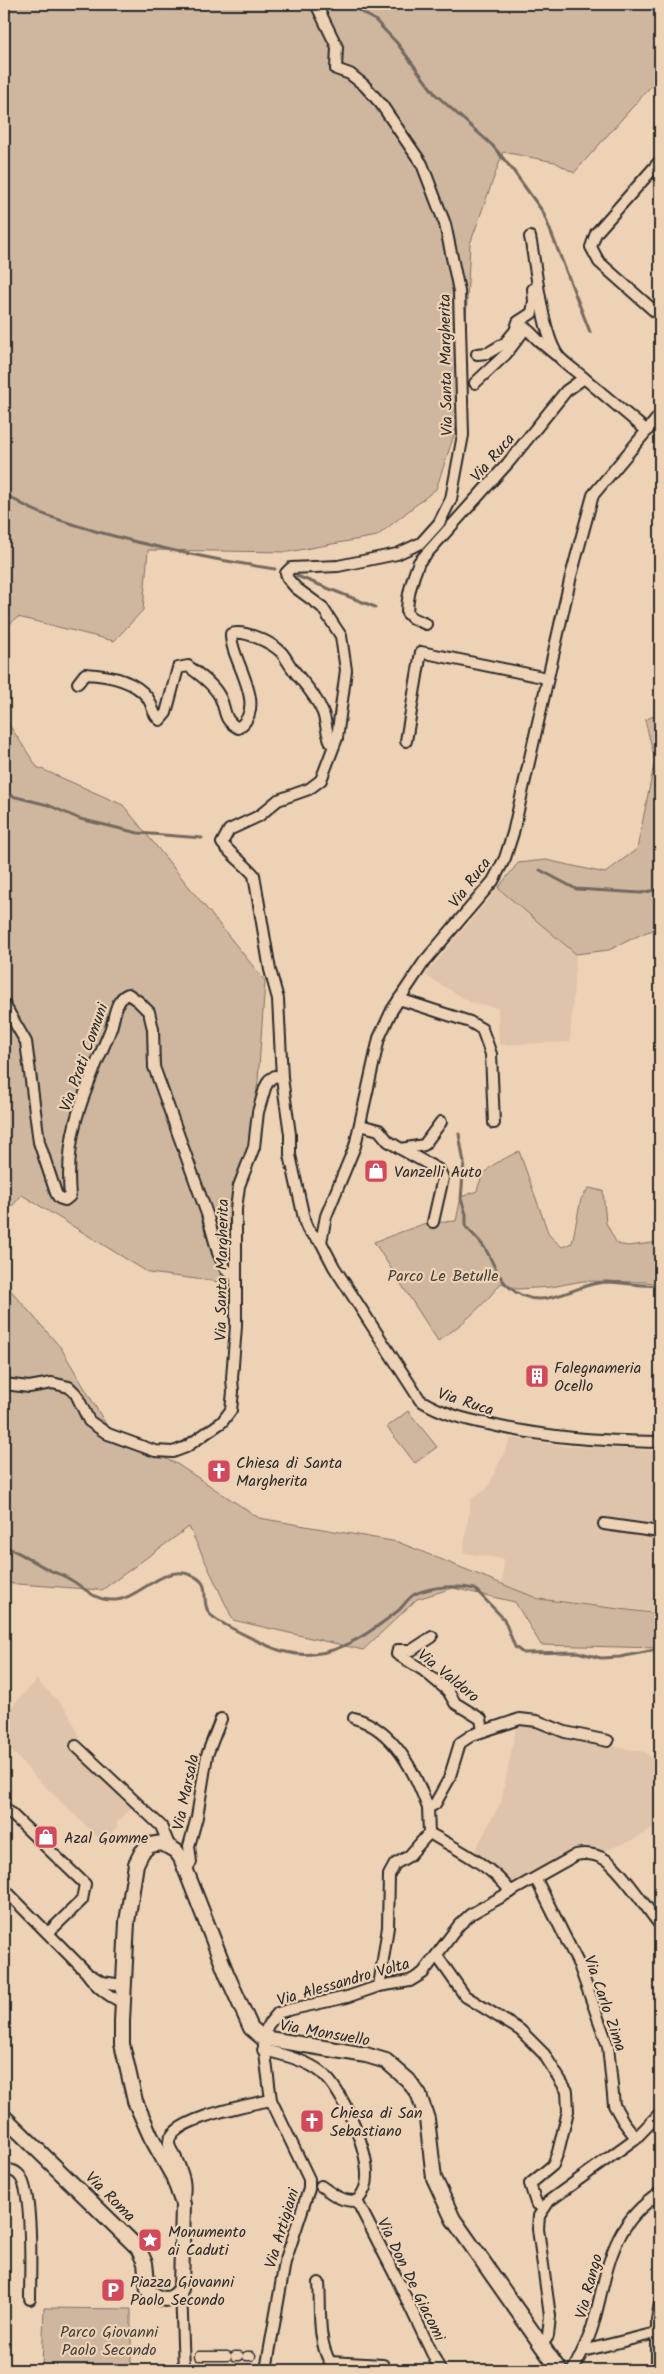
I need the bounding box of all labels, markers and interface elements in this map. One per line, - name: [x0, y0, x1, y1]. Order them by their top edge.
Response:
- street label: Via Santa Margherita: [433, 294, 460, 436]
- street label: Via Ruca: [465, 428, 522, 488]
- street label: Via Ruca: [443, 852, 498, 914]
- street label: Via Prati Comuni: [53, 999, 116, 1115]
- shop icon: Vanzelli Auto: [363, 1158, 389, 1184]
- place label: Vanzelli Auto: [394, 1160, 482, 1185]
- street label: Via Santa Margherita: [209, 1199, 236, 1341]
- park label: Parco Le Betulle: [388, 1264, 498, 1289]
- place label: Falegnameria Ocello: [554, 1356, 641, 1399]
- building icon: Falegnameria Ocello: [524, 1363, 550, 1389]
- street label: Via Ruca: [434, 1382, 497, 1423]
- place label: Chiesa di Santa Margherita: [236, 1451, 342, 1494]
- church icon: Chiesa di Santa Margherita: [206, 1458, 232, 1484]
- street label: Via Valdoro: [411, 1643, 485, 1709]
- street label: Via Marsala: [166, 1752, 207, 1833]
- shop icon: Azal Gomme: [33, 1824, 59, 1850]
- place label: Azal Gomme: [64, 1826, 148, 1851]
- street label: Via Alessandro Volta: [274, 1952, 413, 2013]
- street label: Via Carlo Zima: [576, 1952, 633, 2055]
- street label: Via Monsuello: [278, 2013, 372, 2054]
- place label: Chiesa di San Sebastiano: [330, 2101, 423, 2144]
- church icon: Chiesa di San Sebastiano: [299, 2108, 325, 2134]
- street label: Via Roma: [79, 2166, 141, 2228]
- street label: Via Artigiani: [258, 2184, 307, 2272]
- street label: Via Don De Giacomi: [370, 2214, 452, 2347]
- place label: Monumento ai Caduti: [168, 2220, 246, 2263]
- place icon: Monumento ai Caduti: [137, 2227, 163, 2253]
- street label: Via Rango: [569, 2251, 610, 2322]
- place label: Piazza Giovanni Paolo Secondo: [130, 2270, 235, 2313]
- parking icon: Piazza Giovanni Paolo Secondo: [100, 2277, 126, 2303]
- park label: Parco Giovanni Paolo Secondo: [60, 2320, 159, 2363]

